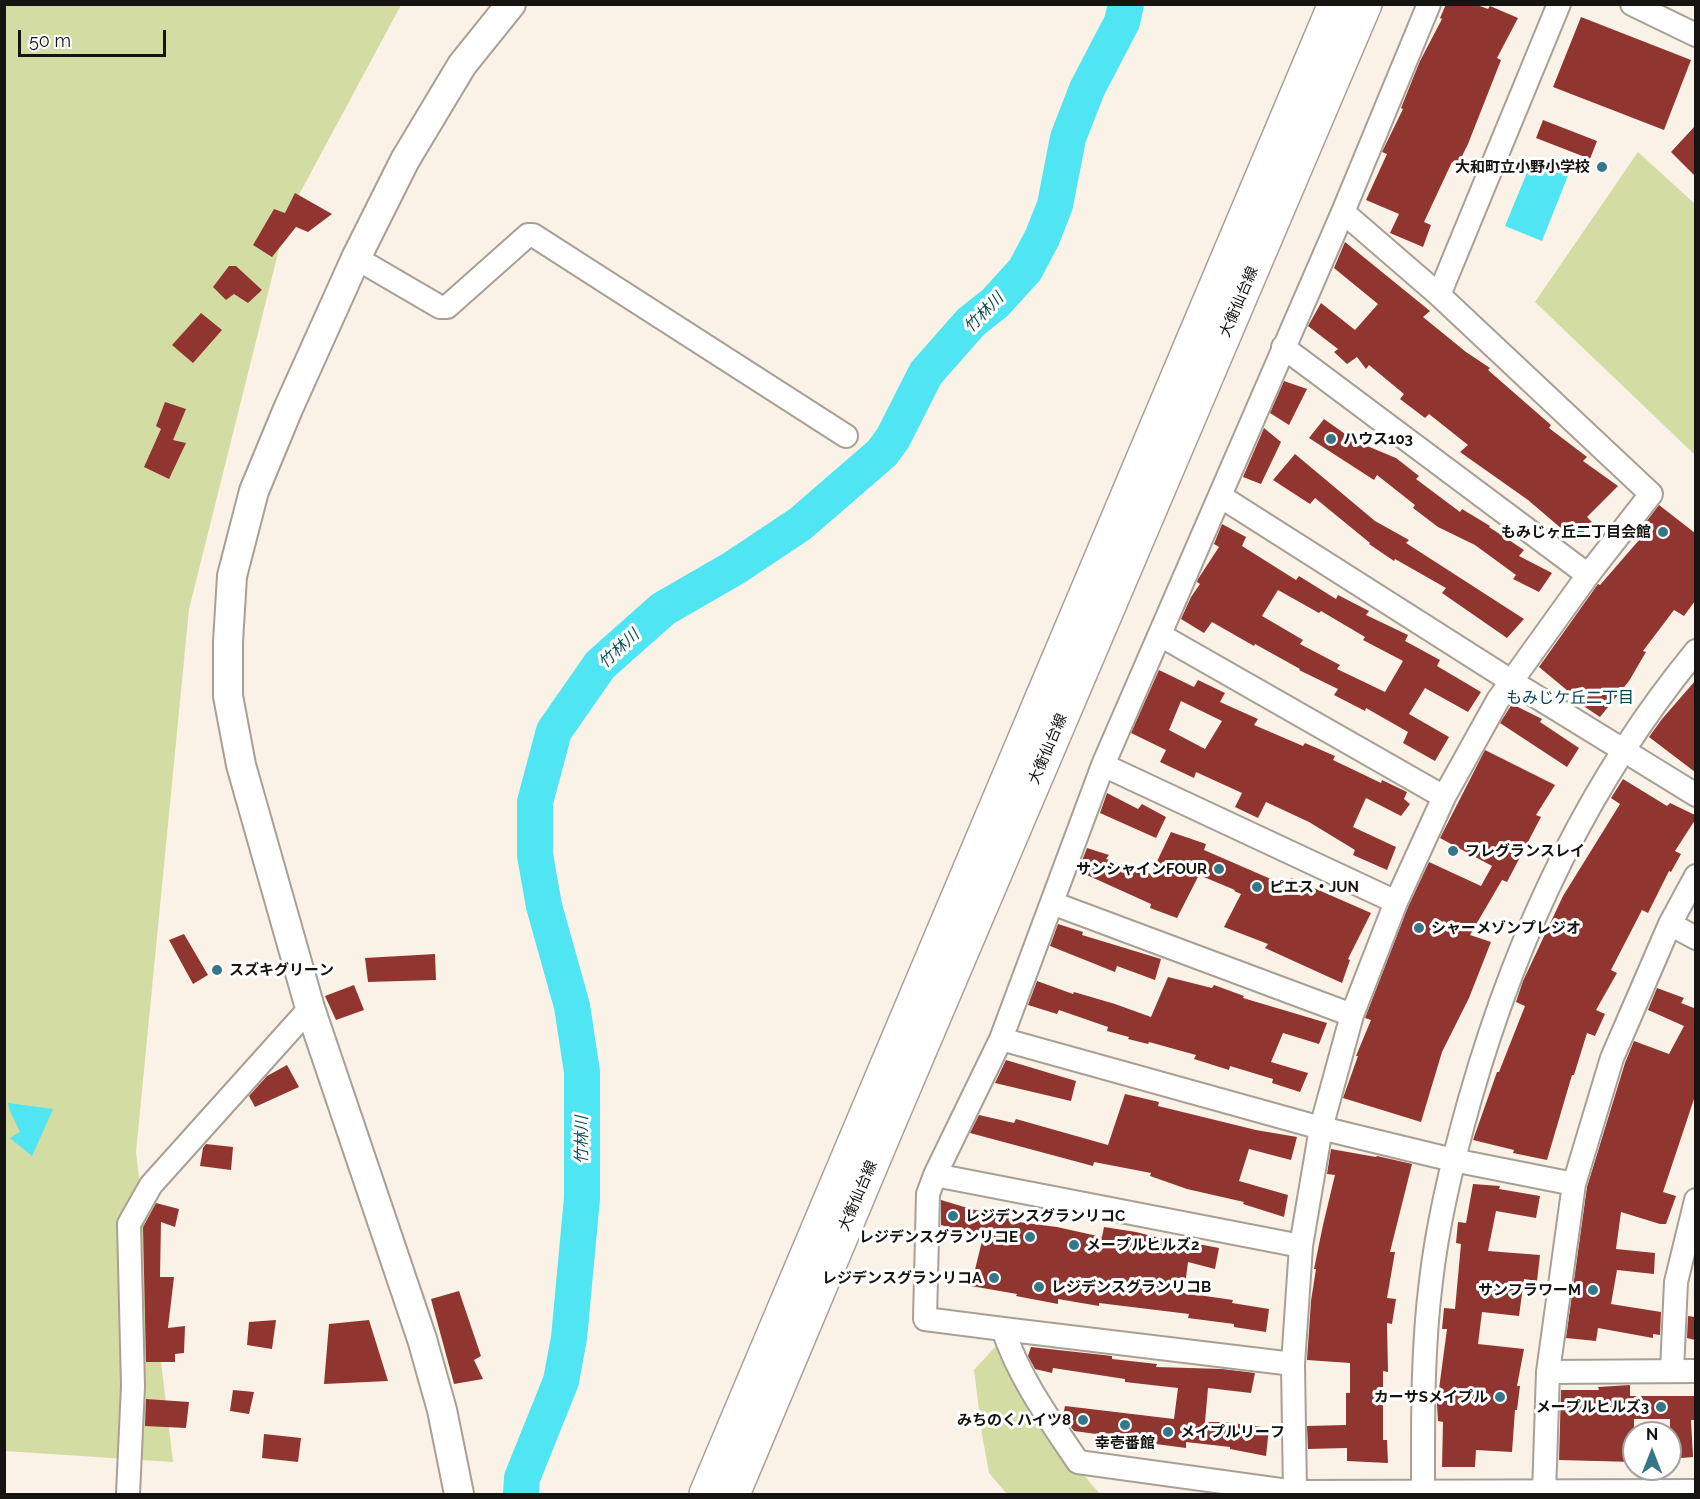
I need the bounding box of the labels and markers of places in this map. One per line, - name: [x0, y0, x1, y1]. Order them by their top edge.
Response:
- place label: 大和町立小野小学校: [1455, 158, 1590, 176]
- marker: 大和町立小野小学校: [1595, 160, 1609, 174]
- place label: ハウス103: [1343, 430, 1413, 448]
- marker: ハウス103: [1324, 432, 1338, 446]
- place label: もみじヶ丘二丁目会館: [1501, 523, 1651, 541]
- marker: もみじヶ丘二丁目会館: [1656, 525, 1670, 539]
- place label: フレグランスレイ: [1465, 842, 1585, 860]
- marker: フレグランスレイ: [1446, 844, 1460, 858]
- place label: サンシャインFOUR: [1076, 860, 1207, 878]
- marker: サンシャインFOUR: [1212, 862, 1226, 876]
- place label: ピエス・JUN: [1269, 878, 1359, 896]
- marker: ピエス・JUN: [1250, 880, 1264, 894]
- place label: シャーメゾンプレジオ: [1431, 919, 1581, 937]
- marker: シャーメゾンプレジオ: [1412, 921, 1426, 935]
- place label: スズキグリーン: [229, 961, 334, 979]
- marker: スズキグリーン: [210, 963, 224, 977]
- place label: レジデンスグランリコC: [965, 1207, 1125, 1225]
- marker: レジデンスグランリコC: [946, 1209, 960, 1223]
- place label: レジデンスグランリコE: [859, 1228, 1018, 1246]
- marker: レジデンスグランリコE: [1023, 1230, 1037, 1244]
- place label: メープルヒルズ2: [1086, 1236, 1199, 1254]
- marker: メープルヒルズ2: [1067, 1238, 1081, 1252]
- place label: レジデンスグランリコA: [822, 1269, 982, 1287]
- marker: レジデンスグランリコA: [987, 1271, 1001, 1285]
- place label: レジデンスグランリコB: [1051, 1278, 1211, 1296]
- marker: レジデンスグランリコB: [1032, 1280, 1046, 1294]
- place label: サンフラワーM: [1478, 1281, 1581, 1299]
- marker: サンフラワーM: [1586, 1283, 1600, 1297]
- place label: カーサSメイプル: [1374, 1388, 1488, 1406]
- marker: カーサSメイプル: [1493, 1390, 1507, 1404]
- place label: メープルヒルズ3: [1536, 1398, 1649, 1416]
- marker: メープルヒルズ3: [1654, 1400, 1668, 1414]
- place label: みちのくハイツ8: [957, 1411, 1071, 1429]
- marker: みちのくハイツ8: [1076, 1413, 1090, 1427]
- marker: 幸壱番館: [1118, 1418, 1132, 1432]
- place label: メイプルリーフ: [1180, 1423, 1285, 1441]
- marker: メイプルリーフ: [1161, 1425, 1175, 1439]
- place label: 幸壱番館: [1095, 1434, 1155, 1452]

